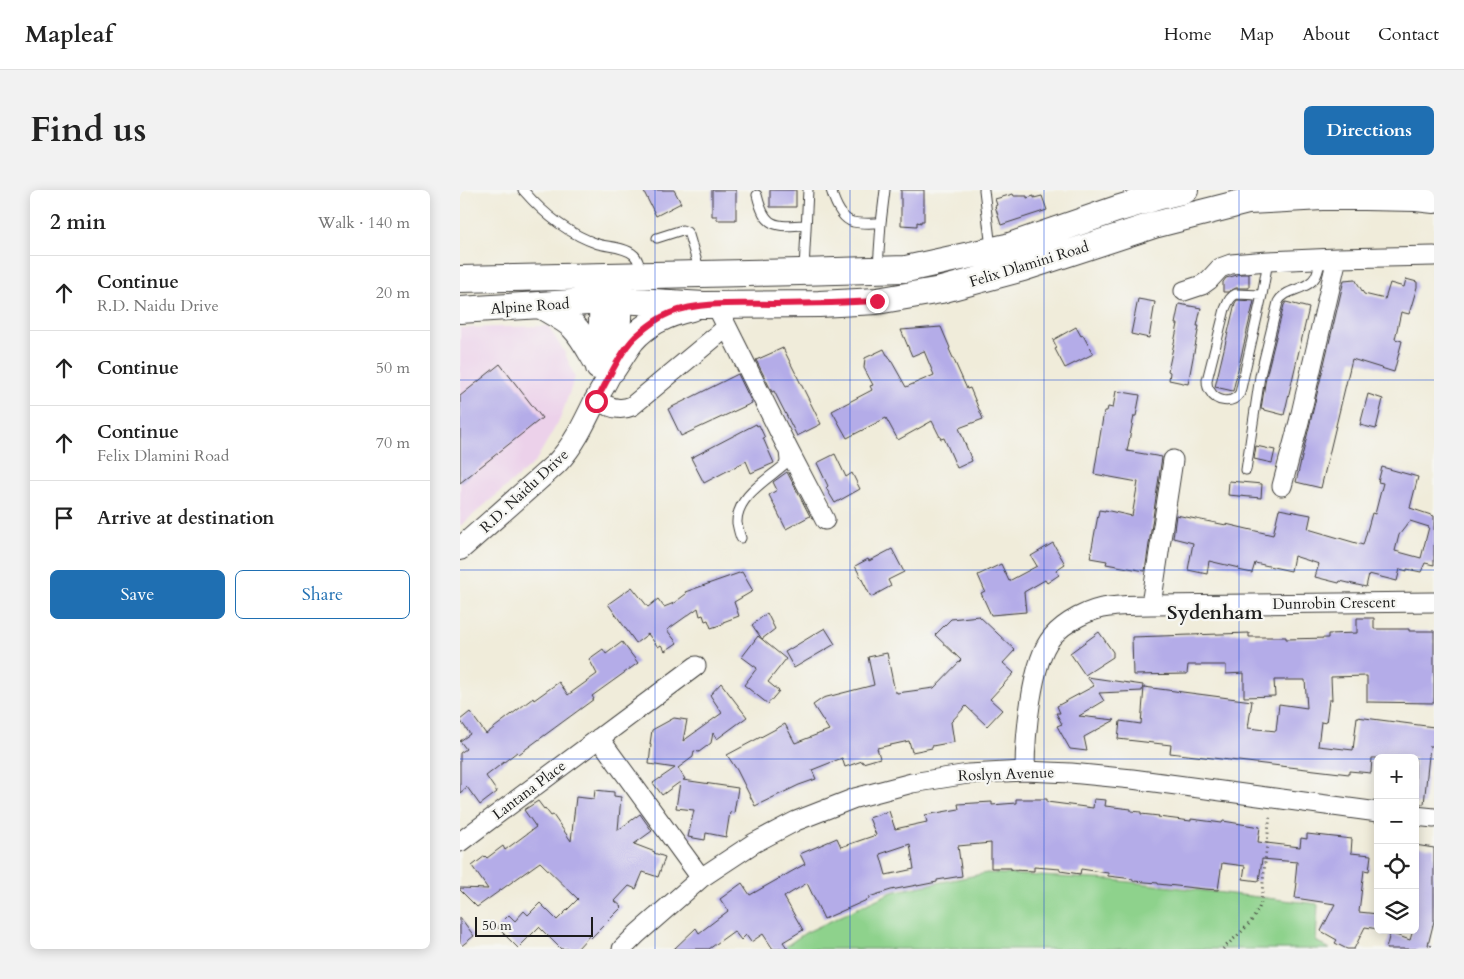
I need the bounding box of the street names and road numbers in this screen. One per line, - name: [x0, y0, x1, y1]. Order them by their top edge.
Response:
- street label: Felix Dlamini Road: [967, 236, 1091, 292]
- street label: Alpine Road: [490, 293, 570, 319]
- street label: R.D. Naidu Drive: [475, 445, 573, 537]
- street label: Dunrobin Crescent: [1272, 592, 1396, 614]
- street label: Lantana Place: [488, 756, 570, 824]
- street label: Roslyn Avenue: [957, 762, 1055, 786]

